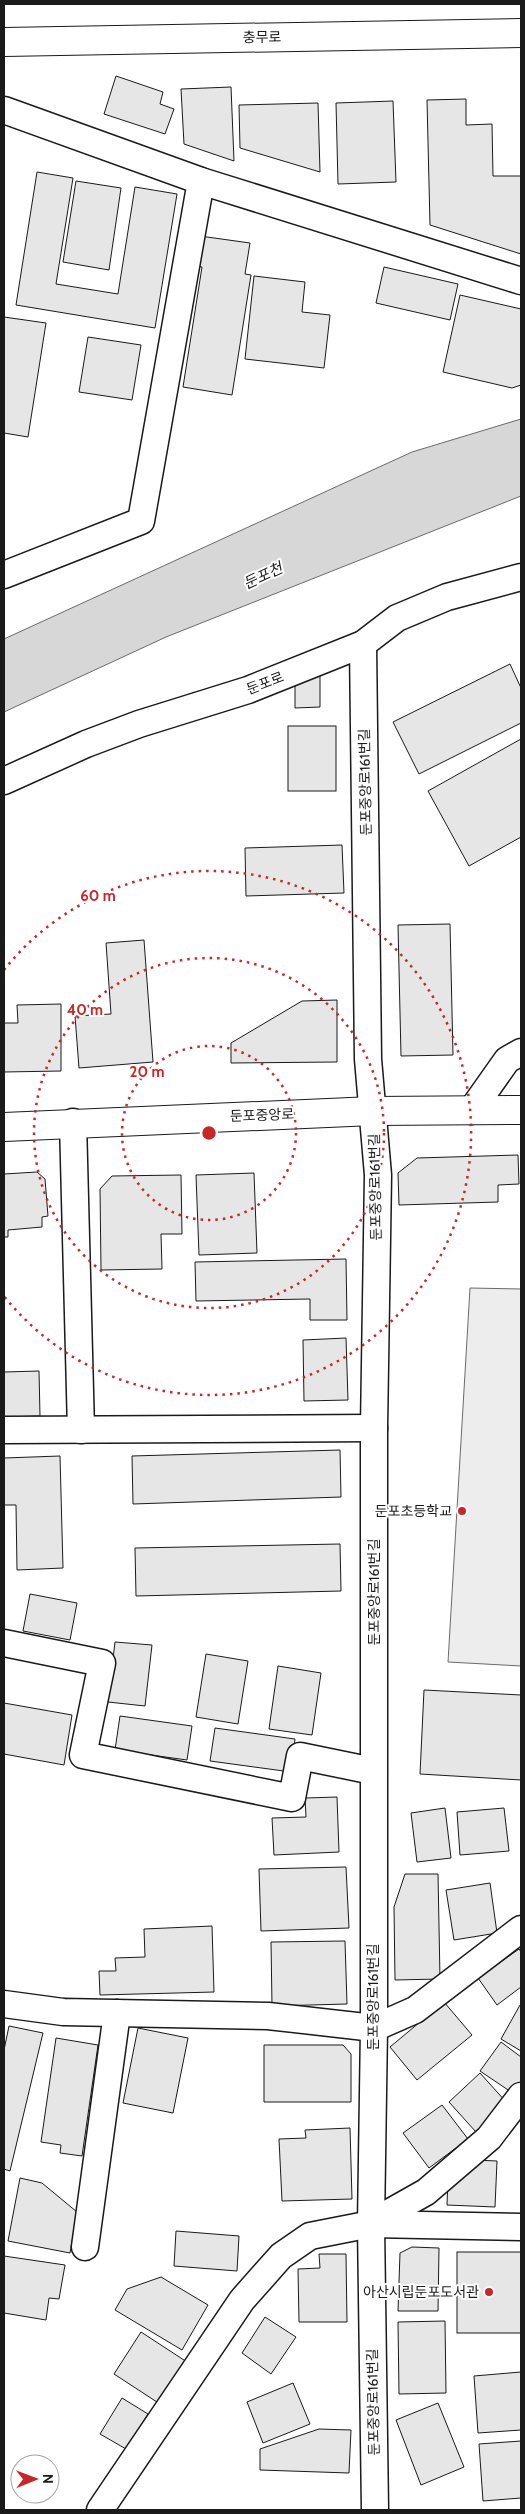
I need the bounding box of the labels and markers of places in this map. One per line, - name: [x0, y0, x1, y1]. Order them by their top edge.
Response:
- centre of rings: [200, 1124, 218, 1142]
- place label: 둔포초등학교: [375, 1502, 452, 1520]
- marker: 둔포초등학교: [456, 1505, 468, 1517]
- place label: 아산시립둔포도서관: [363, 2283, 479, 2301]
- marker: 아산시립둔포도서관: [483, 2286, 495, 2298]

